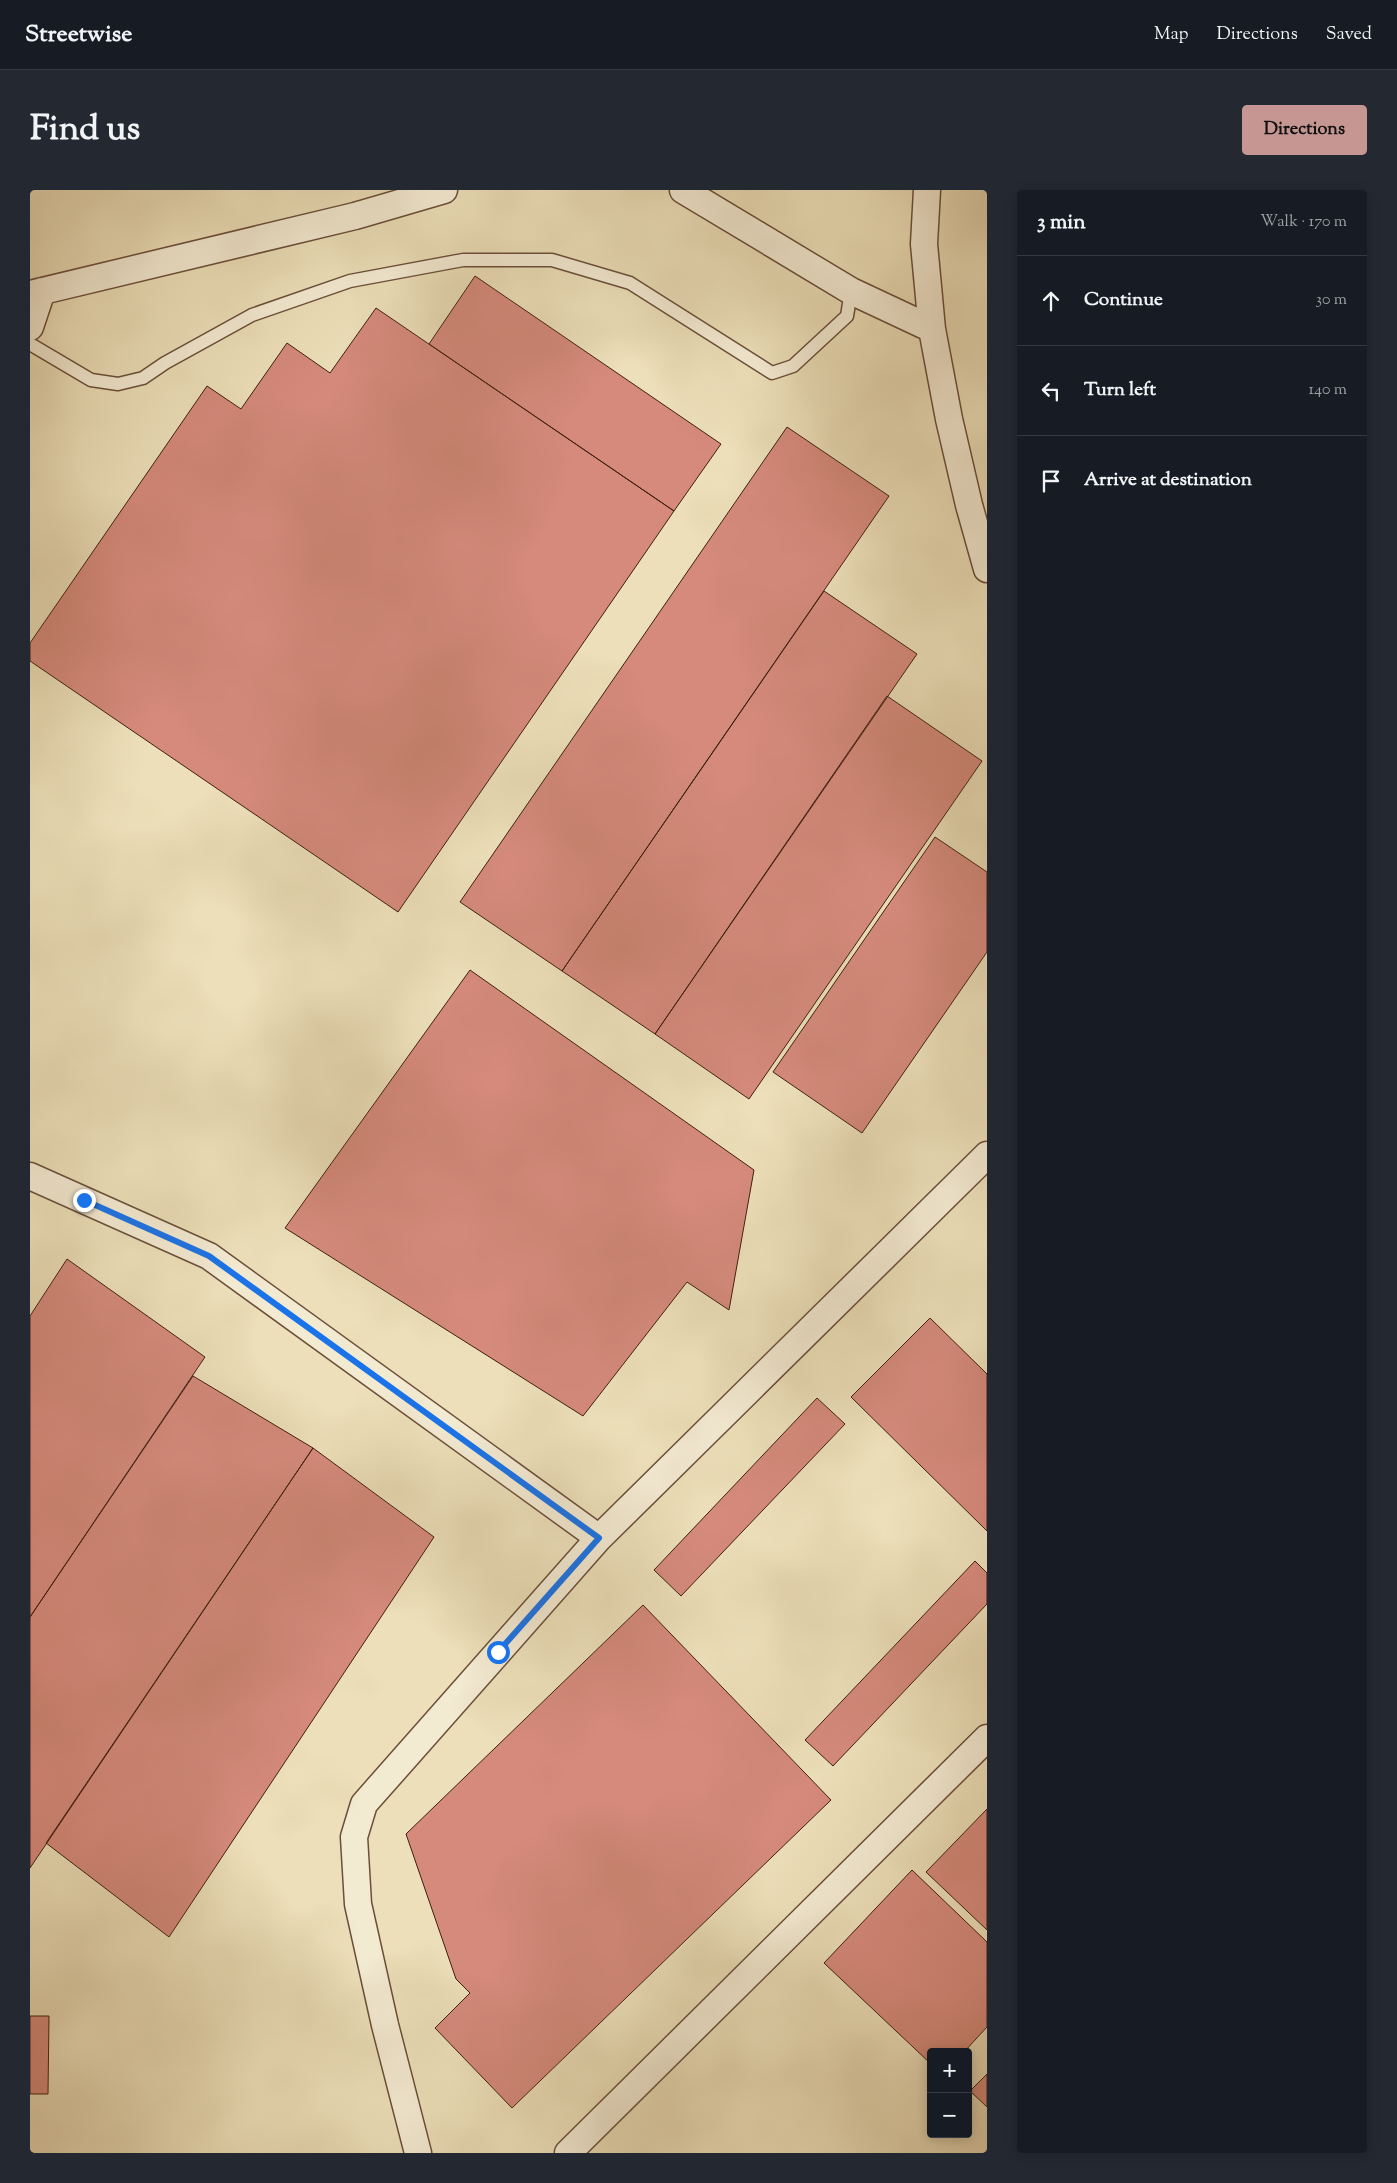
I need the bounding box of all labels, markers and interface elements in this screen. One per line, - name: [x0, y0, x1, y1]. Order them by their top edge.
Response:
- text: Streetwise: [25, 18, 132, 52]
- text: Map: [1154, 22, 1189, 48]
- text: Directions: [1217, 22, 1298, 48]
- text: Saved: [1326, 22, 1372, 48]
- text: Find us: [30, 105, 140, 156]
- button: Directions: [1242, 105, 1367, 155]
- text: 3 min: [1037, 208, 1086, 238]
- text: Walk · 170 m: [1260, 211, 1347, 234]
- icon: ahead: [1037, 287, 1065, 315]
- text: Continue: [1084, 287, 1163, 314]
- text: 30 m: [1316, 289, 1347, 312]
- icon: left: [1037, 377, 1065, 405]
- text: Turn left: [1084, 377, 1156, 404]
- text: 140 m: [1309, 379, 1347, 402]
- icon: arrive: [1037, 467, 1065, 495]
- text: Arrive at destination: [1084, 467, 1252, 494]
- route end: [73, 1189, 96, 1212]
- route start: [487, 1641, 510, 1664]
- map controls: [927, 2048, 972, 2138]
- button: +: [927, 2048, 972, 2093]
- button: −: [927, 2093, 972, 2138]

